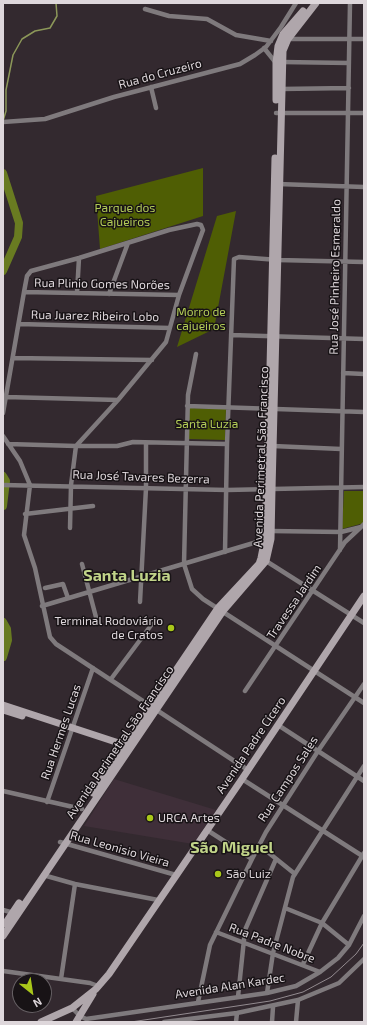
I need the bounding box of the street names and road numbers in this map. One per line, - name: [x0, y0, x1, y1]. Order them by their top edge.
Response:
- street label: Rua do Cruzeiro: [117, 56, 203, 92]
- street label: Rua José Pinheiro Esmeraldo: [326, 199, 344, 355]
- street label: Rua Plinio Gomes Norões: [34, 276, 170, 292]
- street label: Rua Juarez Ribeiro Lobo: [31, 308, 159, 324]
- street label: Avenida Perimetral São Francisco: [251, 366, 271, 548]
- street label: Rua José Tavares Bezerra: [72, 467, 210, 487]
- street label: Travessa Jardim: [264, 562, 324, 642]
- street label: Avenida Perimetral São Francisco: [63, 663, 177, 821]
- street label: Rua Hermes Lucas: [38, 682, 84, 782]
- street label: Avenida Padre Cícero: [213, 694, 289, 796]
- street label: Rua Campos Sales: [255, 733, 321, 825]
- street label: Rua Leonisio Vieira: [69, 828, 171, 870]
- street label: Rua Padre Nobre: [227, 920, 317, 966]
- street label: Avenida Alan Kardec: [174, 970, 286, 1002]

